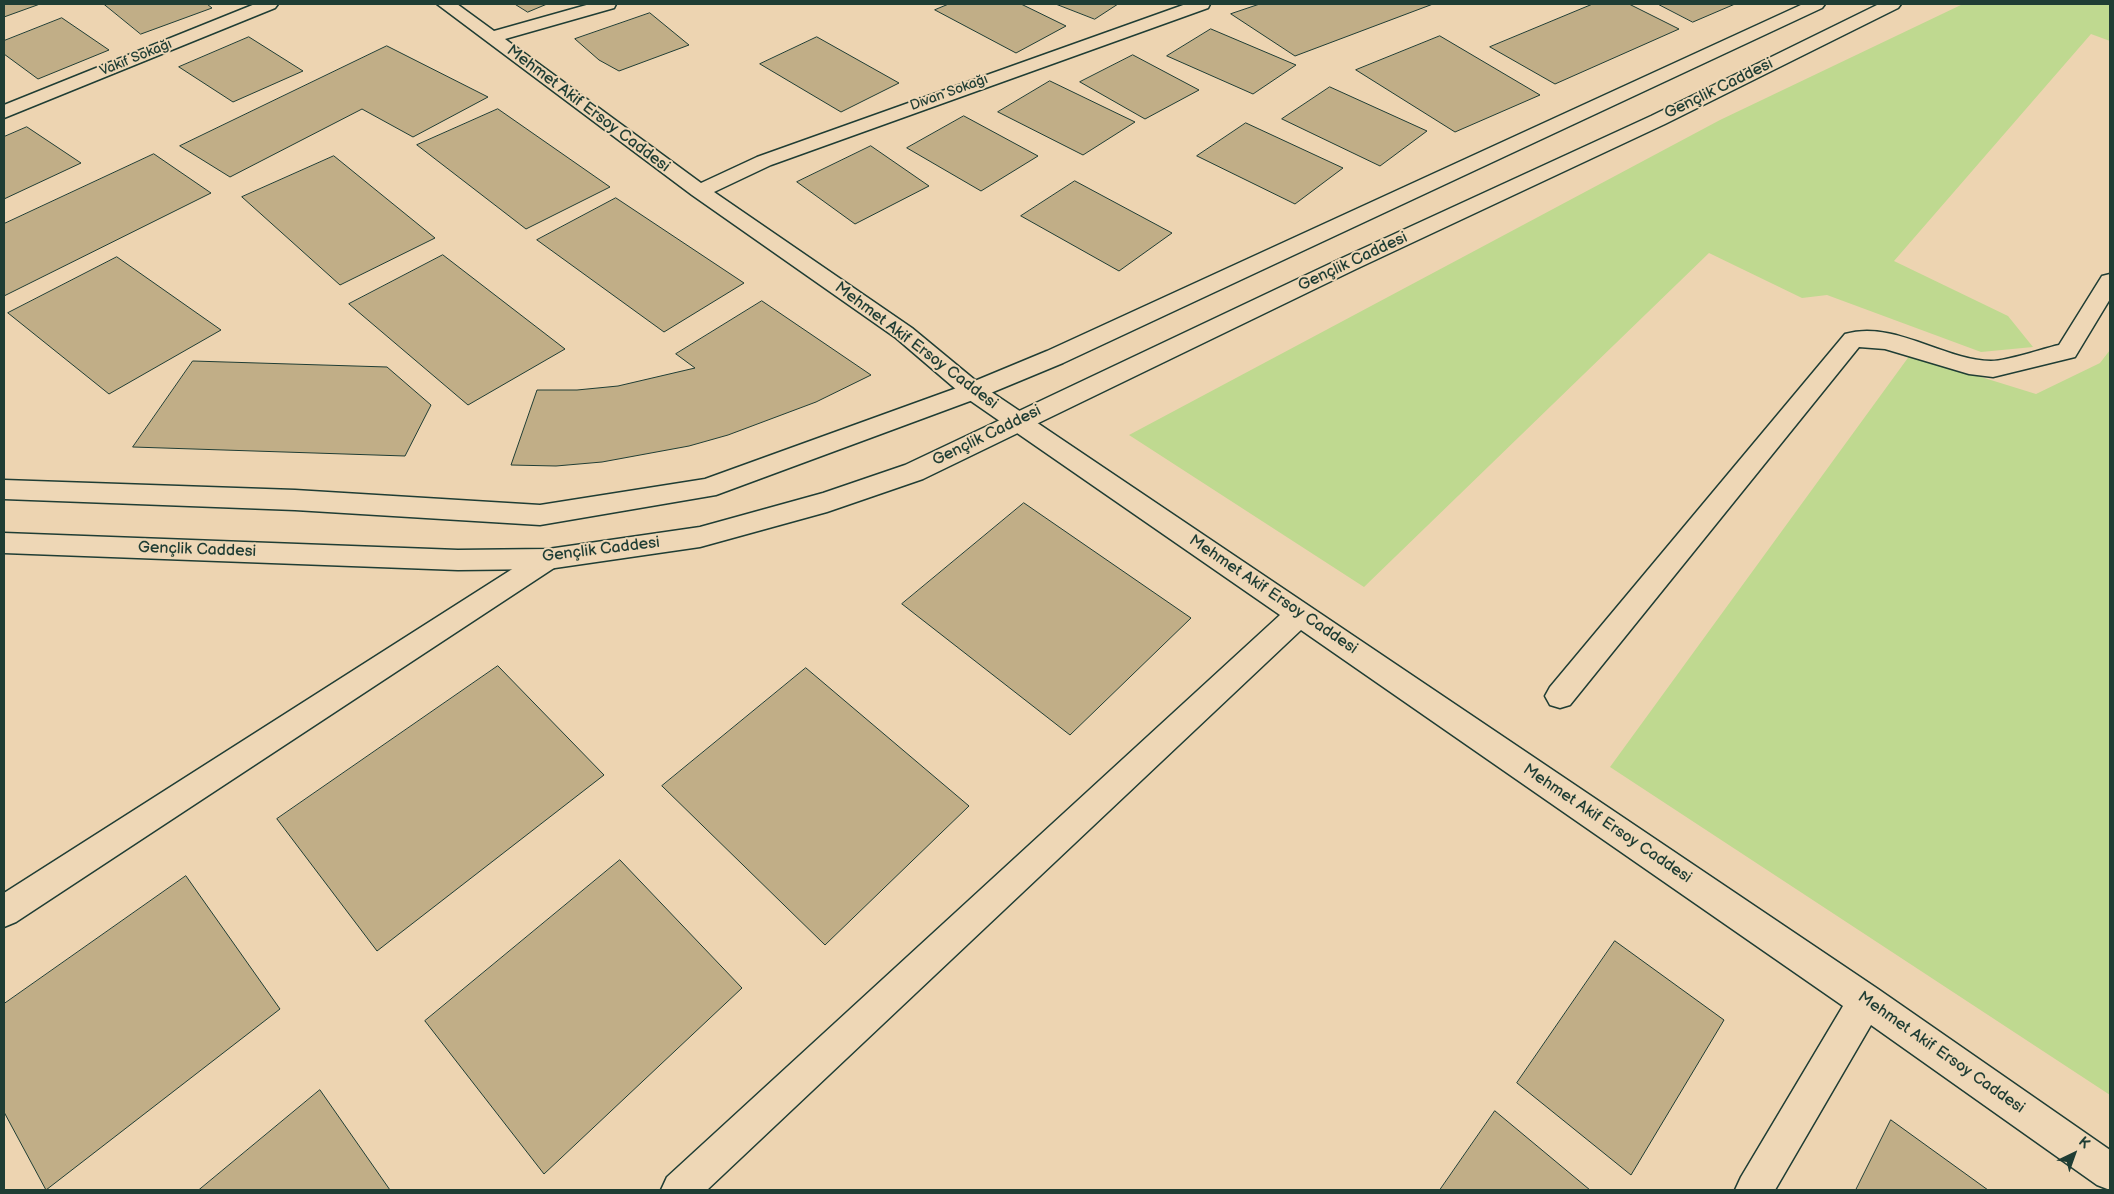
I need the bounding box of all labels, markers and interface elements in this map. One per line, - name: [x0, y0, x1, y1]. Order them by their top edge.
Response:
- street label: Vakıf Sokağı: [98, 36, 174, 80]
- street label: Mehmet Akif Ersoy Caddesi: [503, 41, 673, 177]
- street label: Gençlik Caddesi: [1662, 54, 1776, 124]
- street label: Divan Sokağı: [908, 71, 990, 115]
- street label: Gençlik Caddesi: [1295, 228, 1411, 296]
- street label: Mehmet Akif Ersoy Caddesi: [831, 278, 1001, 414]
- street label: Gençlik Caddesi: [930, 401, 1044, 471]
- street label: Mehmet Akif Ersoy Caddesi: [1185, 531, 1361, 659]
- street label: Gençlik Caddesi: [541, 533, 661, 567]
- street label: Gençlik Caddesi: [137, 538, 257, 562]
- street label: Mehmet Akif Ersoy Caddesi: [1519, 760, 1695, 888]
- street label: Mehmet Akif Ersoy Caddesi: [1854, 988, 2028, 1118]
- north arrow: [2049, 1129, 2099, 1179]
- text: K: [2075, 1133, 2094, 1152]

